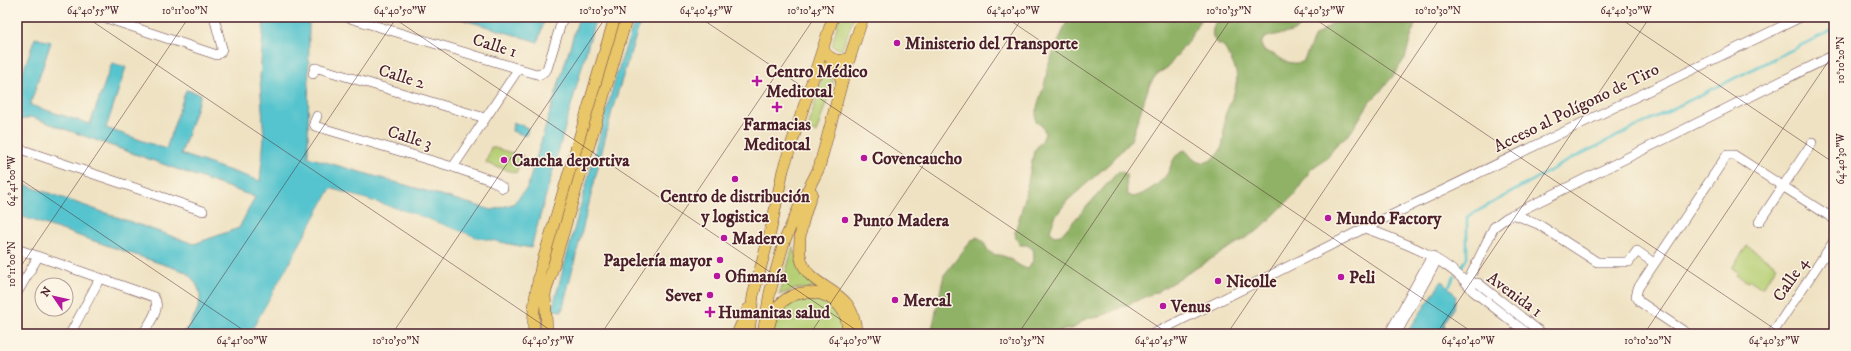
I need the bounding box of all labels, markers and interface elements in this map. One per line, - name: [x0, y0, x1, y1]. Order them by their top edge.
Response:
- text: 64°40'55"W: [67, 5, 120, 17]
- text: 10°11'00"N: [162, 5, 208, 17]
- text: 64°40'50"W: [374, 5, 427, 17]
- text: 10°10'50"N: [579, 5, 627, 17]
- text: 64°40'45"W: [680, 5, 733, 17]
- text: 10°10'45"N: [787, 5, 835, 17]
- text: 64°40'40"W: [986, 5, 1040, 17]
- text: 10°10'35"N: [1206, 5, 1252, 17]
- text: 64°40'35"W: [1294, 5, 1345, 17]
- text: 10°10'30"N: [1415, 5, 1461, 17]
- text: 64°40'30"W: [1600, 5, 1652, 17]
- street label: Calle 1: [470, 29, 520, 63]
- place label: Ministerio del Transporte: [905, 33, 1078, 55]
- text: 10°10'20"N: [1835, 36, 1847, 84]
- marker: Ministerio del Transporte: [892, 38, 902, 48]
- street label: Acceso al Polígono de Tiro: [1490, 58, 1663, 158]
- street label: Calle 2: [376, 59, 428, 95]
- place label: Centro Médico Meditotal: [766, 61, 868, 103]
- marker: Centro Médico Meditotal: [751, 75, 763, 87]
- marker: Farmacias Meditotal: [772, 102, 782, 112]
- place label: Farmacias Meditotal: [743, 114, 811, 156]
- street label: Calle 3: [385, 121, 435, 155]
- text: 64°40'30"W: [1835, 133, 1847, 185]
- place label: Covencaucho: [872, 148, 962, 170]
- place label: Cancha deportiva: [512, 150, 630, 172]
- marker: Covencaucho: [859, 153, 869, 163]
- text: 64°41'00"W: [6, 155, 18, 207]
- marker: Cancha deportiva: [499, 155, 509, 165]
- marker: Centro de distribución y logistica: [730, 174, 740, 184]
- place label: Centro de distribución y logistica: [660, 186, 810, 228]
- place label: Mundo Factory: [1336, 208, 1442, 230]
- place label: Punto Madera: [853, 210, 950, 232]
- marker: Mundo Factory: [1323, 213, 1333, 223]
- marker: Punto Madera: [840, 215, 850, 225]
- place label: Madero: [732, 228, 785, 250]
- marker: Madero: [719, 233, 729, 243]
- text: 10°11'00"N: [6, 241, 18, 287]
- place label: Papelería mayor: [603, 250, 713, 272]
- street label: Calle 4: [1768, 252, 1814, 306]
- marker: Papelería mayor: [715, 255, 725, 265]
- place label: Ofimanía: [725, 266, 788, 288]
- place label: Peli: [1349, 267, 1376, 289]
- street label: Avenida 1: [1482, 267, 1547, 322]
- marker: Ofimanía: [712, 271, 722, 281]
- place label: Nicolle: [1226, 271, 1277, 293]
- marker: Peli: [1336, 272, 1346, 282]
- marker: Nicolle: [1213, 276, 1223, 286]
- north arrow: [34, 277, 74, 317]
- text: N: [38, 284, 55, 300]
- place label: Sever: [665, 285, 703, 307]
- marker: Sever: [705, 290, 715, 300]
- place label: Mercal: [903, 290, 952, 312]
- marker: Mercal: [890, 295, 900, 305]
- place label: Venus: [1170, 296, 1211, 318]
- marker: Venus: [1158, 301, 1168, 311]
- place label: Humanitas salud: [718, 302, 831, 324]
- marker: Humanitas salud: [705, 307, 715, 317]
- text: 64°41'00"W: [216, 335, 268, 347]
- text: 10°10'50"N: [372, 335, 420, 347]
- text: 64°40'55"W: [522, 335, 575, 347]
- text: 64°40'50"W: [829, 335, 882, 347]
- text: 10°10'35"N: [999, 335, 1045, 347]
- text: 64°40'45"W: [1135, 335, 1188, 347]
- text: 64°40'40"W: [1441, 335, 1495, 347]
- text: 10°10'20"N: [1624, 335, 1672, 347]
- text: 64°40'35"W: [1749, 335, 1800, 347]

